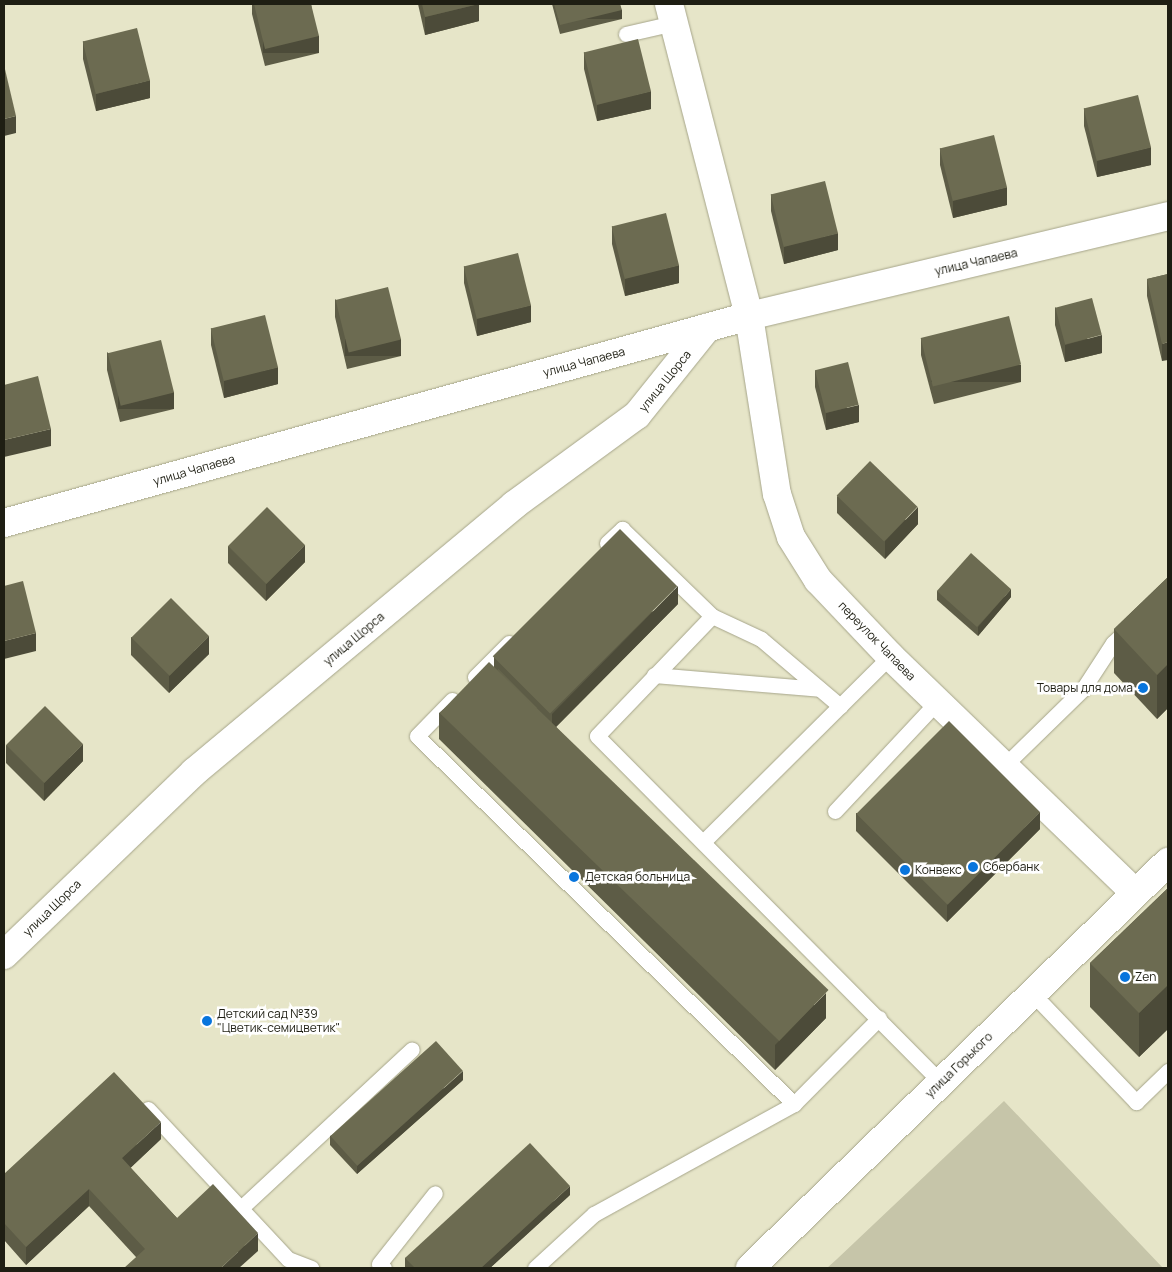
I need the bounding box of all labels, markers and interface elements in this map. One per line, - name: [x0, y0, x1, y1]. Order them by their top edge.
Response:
- street label: улица Чапаева: [933, 246, 1019, 278]
- street label: улица Чапаева: [541, 344, 627, 380]
- street label: улица Щорса: [636, 347, 694, 415]
- street label: улица Чапаева: [151, 451, 237, 489]
- street label: переулок Чапаева: [836, 598, 918, 684]
- street label: улица Щорса: [321, 609, 387, 669]
- place label: Товары для дома: [1037, 681, 1133, 695]
- marker: Товары для дома: [1137, 682, 1149, 694]
- place label: Сбербанк: [983, 860, 1039, 874]
- marker: Сбербанк: [967, 861, 979, 873]
- place label: Конвекс: [915, 863, 962, 877]
- marker: Конвекс: [899, 864, 911, 876]
- marker: Детская больница: [567, 870, 581, 884]
- place label: Детская больница: [585, 870, 690, 884]
- street label: улица Щорса: [20, 877, 84, 939]
- place label: Zen: [1135, 970, 1156, 984]
- marker: Zen: [1119, 971, 1131, 983]
- place label: Детский сад №39 "Цветик-семицветик": [217, 1007, 340, 1035]
- marker: Детский сад №39 "Цветик-семицветик": [201, 1015, 213, 1027]
- street label: улица Горького: [922, 1029, 996, 1101]

